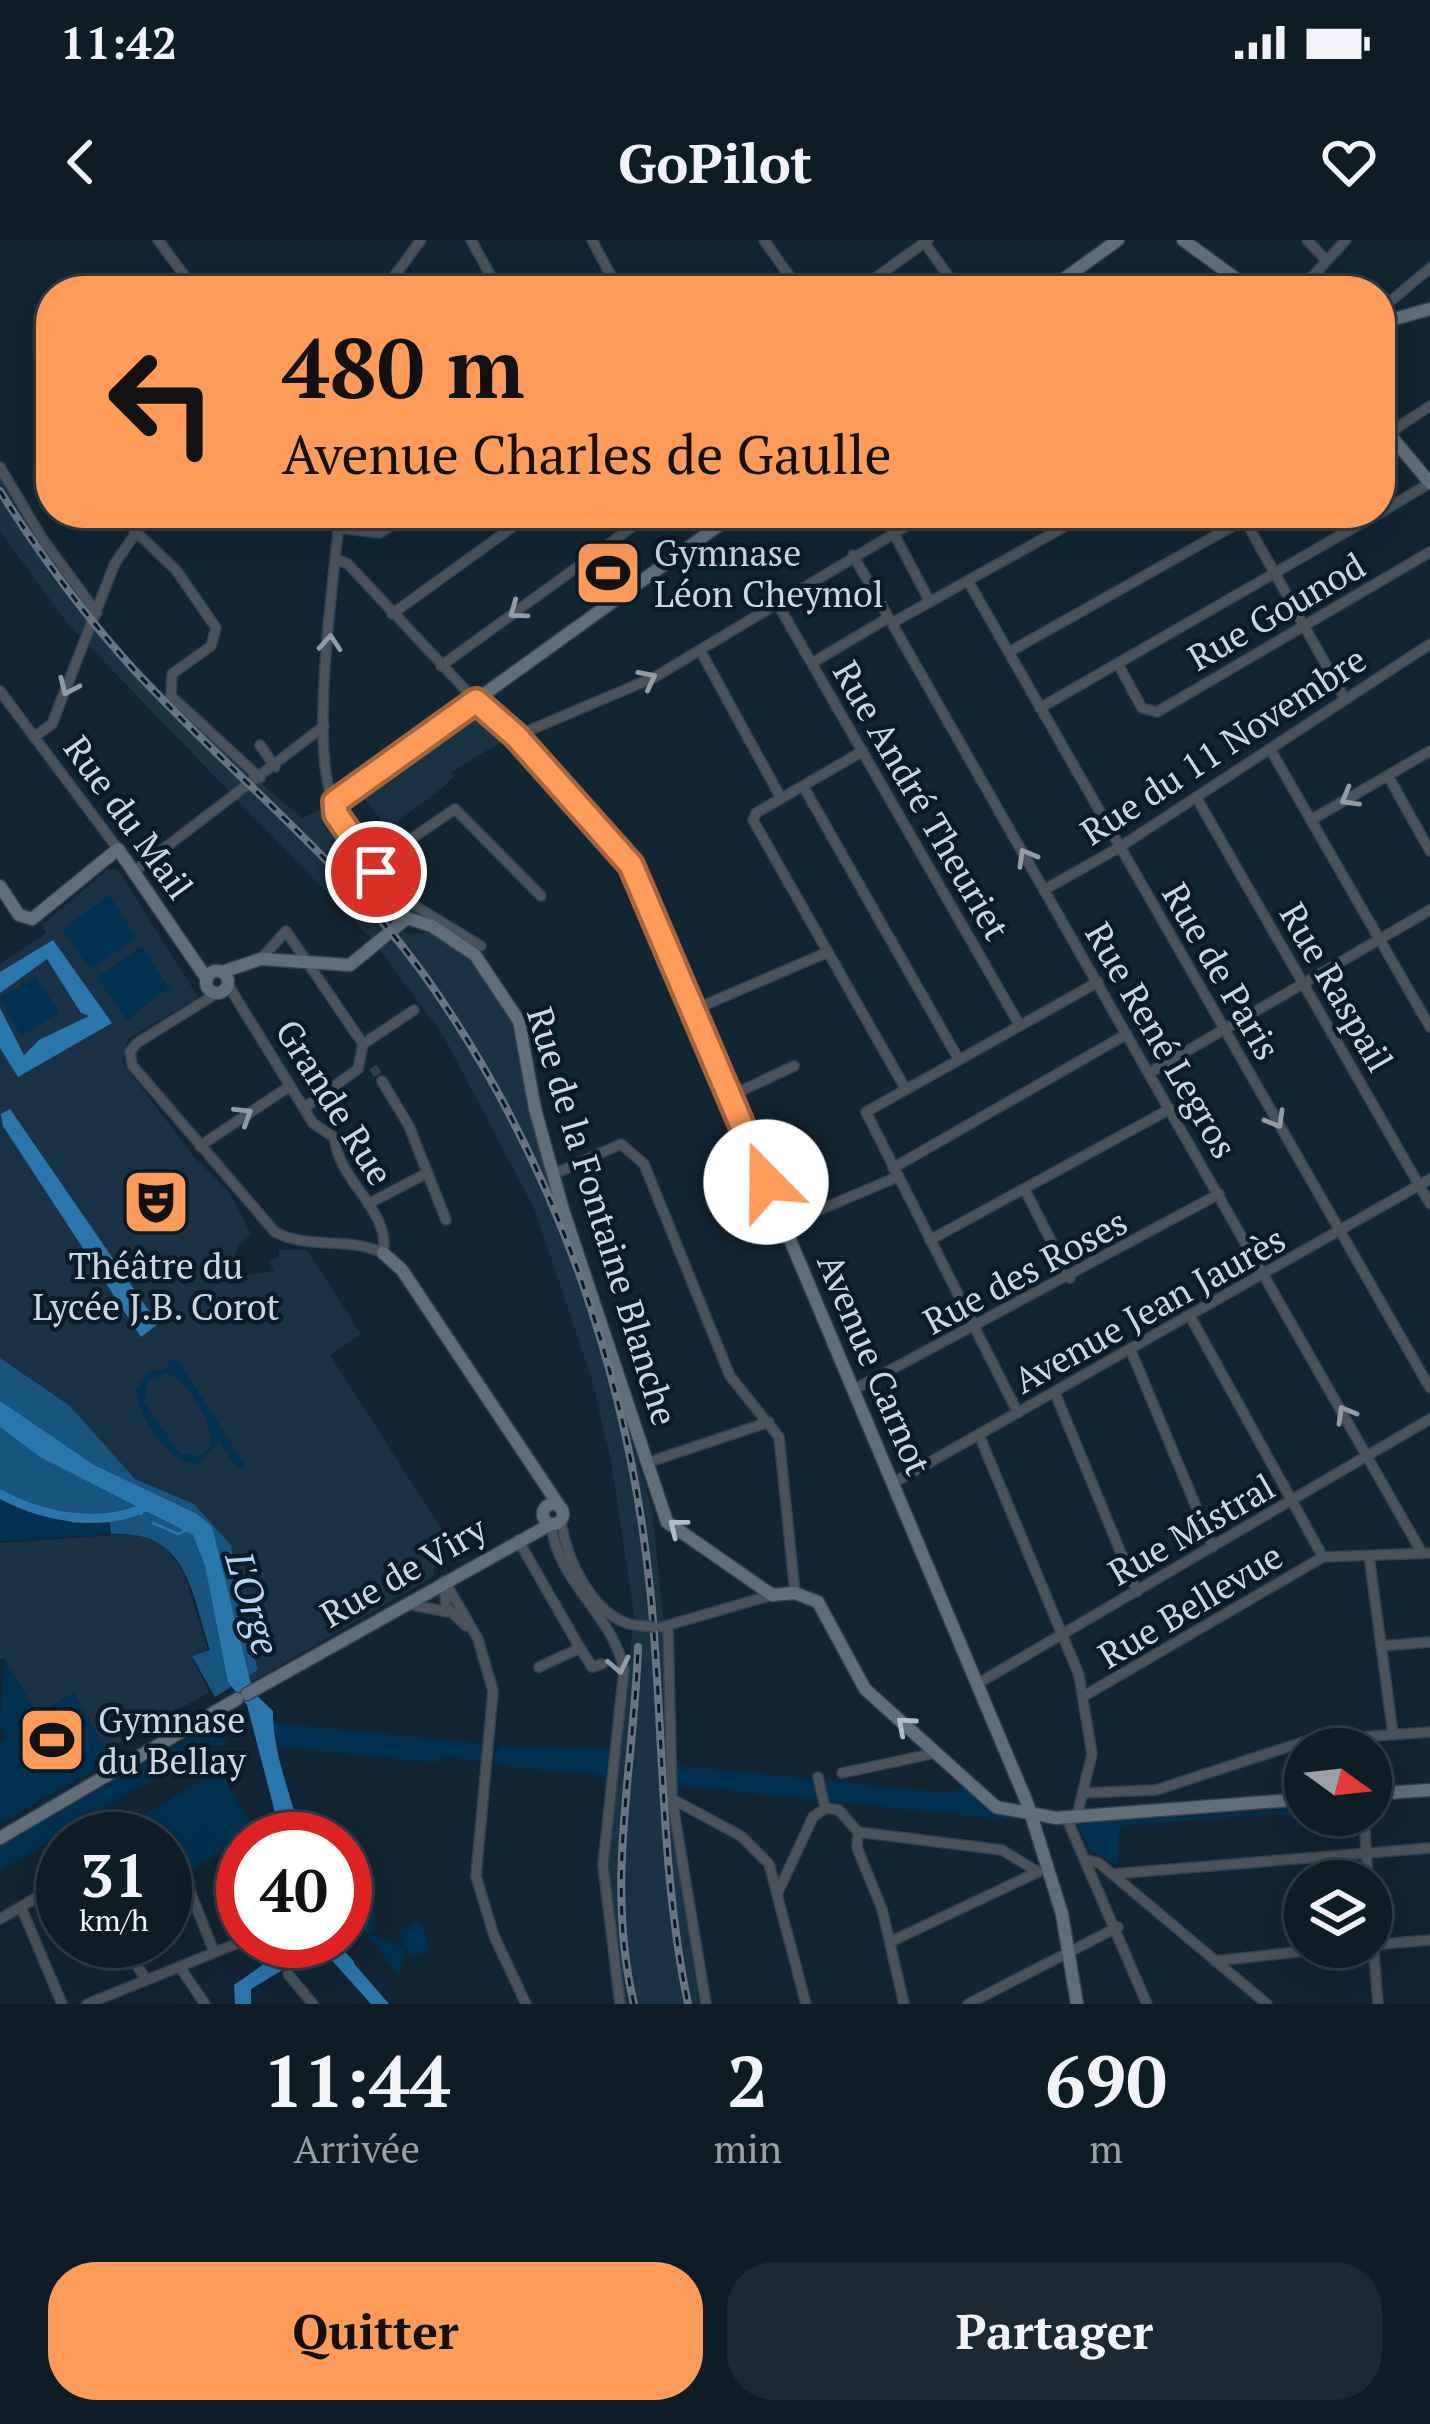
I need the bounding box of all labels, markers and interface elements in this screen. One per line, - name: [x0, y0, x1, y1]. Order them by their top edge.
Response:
- text: 11:42: [60, 12, 177, 72]
- text: GoPilot: [618, 127, 812, 198]
- icon: back: [48, 129, 114, 195]
- icon: heart: [1316, 129, 1382, 195]
- text: 480 m: [282, 311, 525, 422]
- icon: left: [84, 324, 240, 480]
- text: Avenue Charles de Gaulle: [282, 418, 892, 489]
- place label: Gymnase Léon Cheymol: [654, 529, 884, 617]
- sports icon: Gymnase Léon Cheymol: [573, 538, 643, 608]
- street label: Rue Gounod: [1179, 541, 1373, 681]
- one-way arrow: [509, 596, 530, 618]
- one-way arrow: [317, 633, 343, 652]
- street label: Rue du 11 Novembre: [1071, 635, 1375, 855]
- street label: Rue André Theuriet: [823, 652, 1021, 948]
- one-way arrow: [636, 670, 657, 694]
- one-way arrow: [59, 675, 83, 696]
- street label: Rue du Mail: [54, 726, 204, 908]
- one-way arrow: [1341, 784, 1362, 807]
- pin: [325, 821, 427, 923]
- icon: arrive: [343, 839, 409, 905]
- one-way arrow: [1017, 849, 1040, 870]
- street label: Rue de Paris: [1152, 874, 1292, 1068]
- street label: Rue Raspail: [1270, 894, 1404, 1080]
- street label: Rue René Legros: [1075, 913, 1249, 1167]
- street label: Rue de la Fontaine Blanche: [517, 1001, 689, 1431]
- street label: Grande Rue: [266, 1010, 404, 1194]
- one-way arrow: [231, 1107, 253, 1129]
- one-way arrow: [1262, 1107, 1285, 1128]
- position arrow: [703, 1119, 829, 1245]
- theatre icon: Théâtre du Lycée J.B. Corot: [121, 1167, 191, 1237]
- street label: Rue des Roses: [915, 1198, 1135, 1344]
- street label: Avenue Jean Jaurès: [1005, 1215, 1293, 1403]
- place label: Théâtre du Lycée J.B. Corot: [32, 1242, 280, 1330]
- street label: Avenue Carnot: [807, 1246, 943, 1482]
- one-way arrow: [1337, 1406, 1360, 1427]
- street label: Rue Mistral: [1099, 1463, 1283, 1595]
- street label: Rue de Viry: [311, 1504, 495, 1637]
- one-way arrow: [669, 1520, 691, 1541]
- street label: Rue Bellevue: [1089, 1532, 1291, 1678]
- water label: L'Orge: [214, 1544, 293, 1661]
- one-way arrow: [605, 1655, 631, 1675]
- place label: Gymnase du Bellay: [98, 1696, 246, 1784]
- sports icon: Gymnase du Bellay: [17, 1705, 87, 1775]
- one-way arrow: [897, 1718, 919, 1740]
- north arrow: [1284, 1728, 1392, 1836]
- map controls: [1284, 1728, 1392, 1968]
- speed limit sign: 40: [216, 1812, 372, 1968]
- text: 31: [80, 1835, 148, 1914]
- button: layers: [1284, 1860, 1392, 1968]
- text: km/h: [79, 1900, 149, 1940]
- text: 11:44: [263, 2032, 450, 2128]
- text: 2: [727, 2032, 768, 2128]
- text: 690: [1045, 2032, 1167, 2128]
- text: Arrivée: [293, 2122, 420, 2174]
- text: min: [713, 2122, 782, 2174]
- text: m: [1089, 2122, 1123, 2174]
- button: Quitter: [48, 2262, 703, 2400]
- button: Partager: [727, 2262, 1382, 2400]

